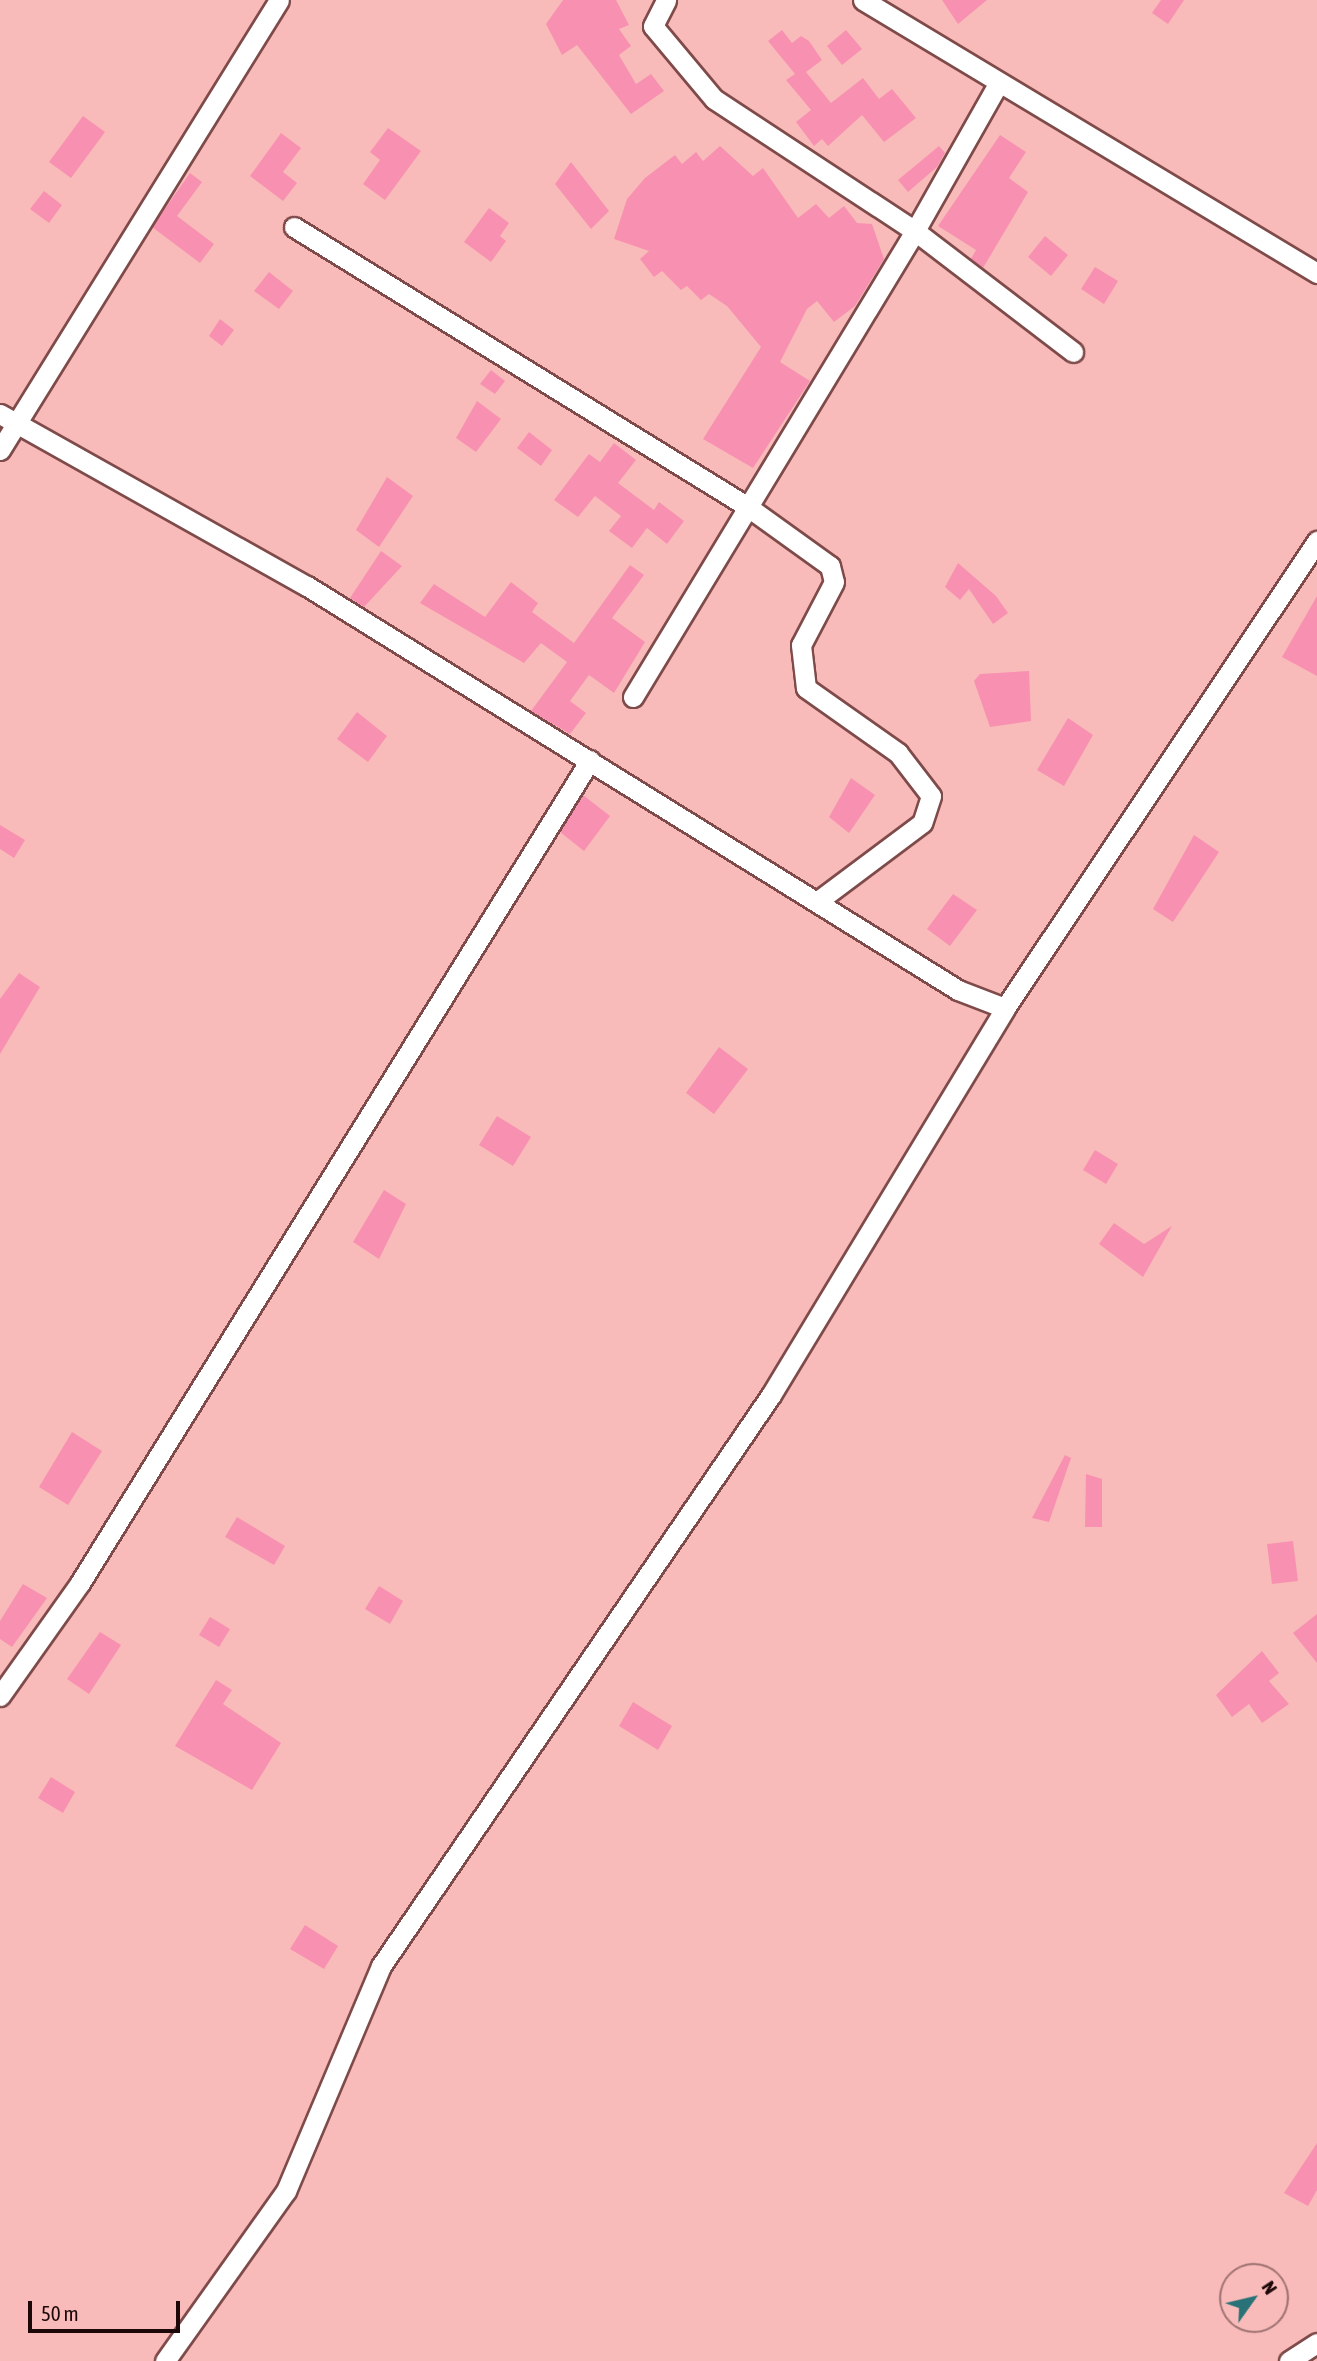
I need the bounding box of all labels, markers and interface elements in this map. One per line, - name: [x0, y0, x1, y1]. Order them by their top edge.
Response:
- north arrow: [1219, 2263, 1289, 2333]
- text: N: [1257, 2277, 1282, 2298]
- scale bar: [32, 2288, 184, 2332]
- text: 50 m: [41, 2301, 79, 2325]

